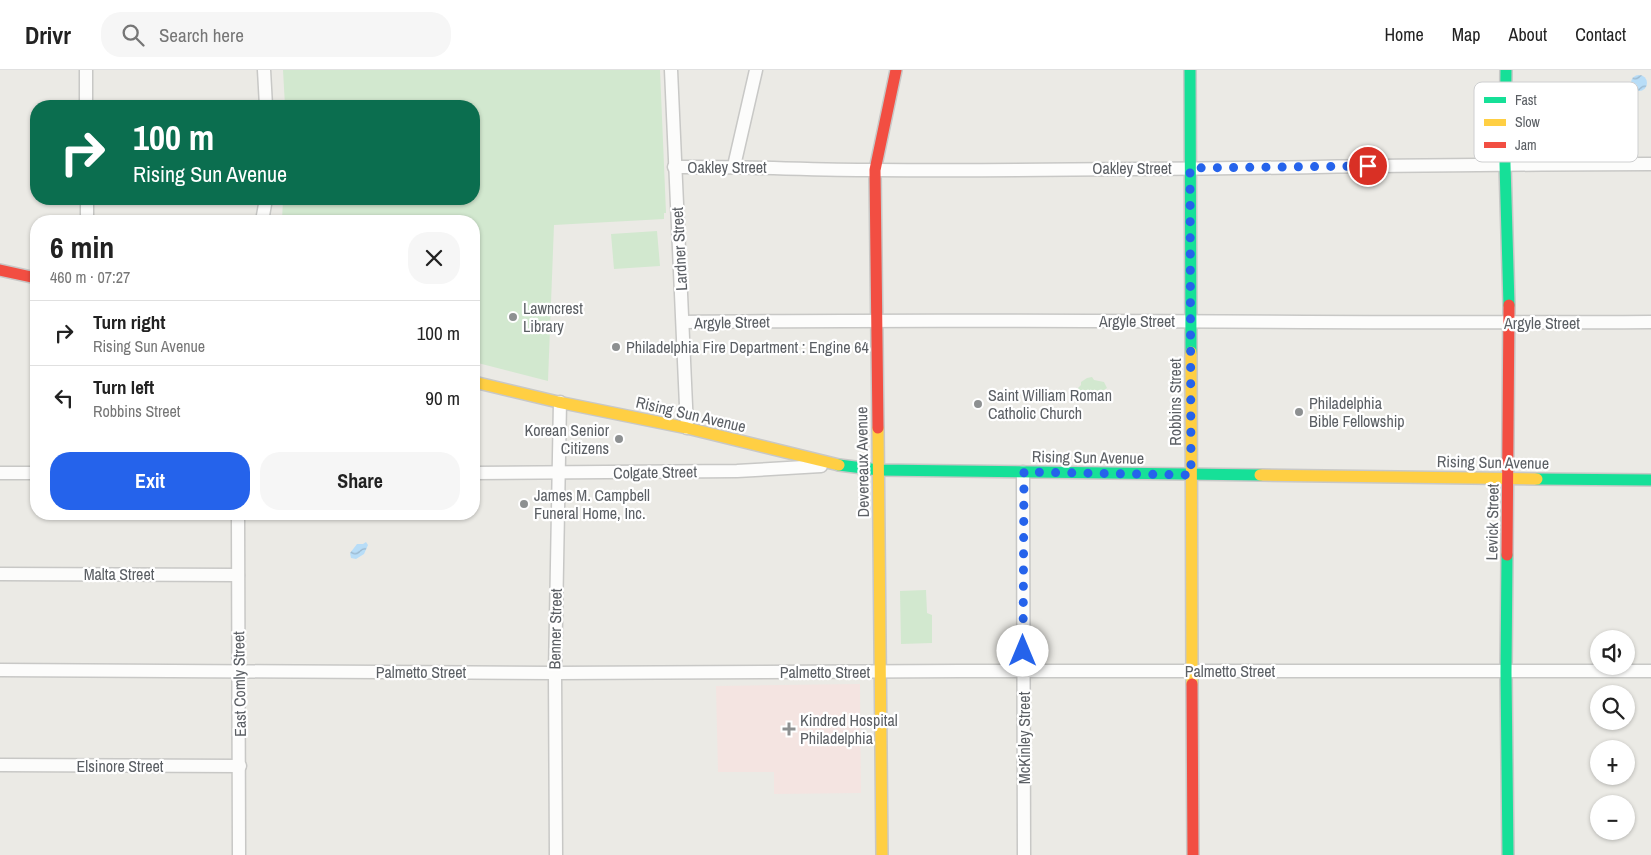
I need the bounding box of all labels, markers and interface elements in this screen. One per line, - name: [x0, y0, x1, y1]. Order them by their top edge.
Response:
- search box: [101, 12, 451, 57]
- text: Drivr: [25, 19, 71, 51]
- icon: search: [119, 21, 147, 49]
- text: Search here: [159, 22, 244, 48]
- text: Home: [1384, 22, 1424, 47]
- text: Map: [1452, 22, 1481, 47]
- text: About: [1509, 22, 1547, 47]
- text: Contact: [1575, 22, 1626, 47]
- legend: [1474, 82, 1638, 162]
- text: Fast: [1515, 91, 1537, 109]
- text: Slow: [1515, 113, 1541, 131]
- text: 100 m: [133, 114, 214, 161]
- icon: right: [50, 120, 115, 185]
- text: Jam: [1515, 136, 1537, 154]
- pin: [1347, 145, 1389, 187]
- icon: arrive: [1354, 152, 1382, 180]
- street label: Oakley Street: [687, 156, 767, 178]
- street label: Oakley Street: [1092, 157, 1172, 179]
- text: Rising Sun Avenue: [133, 159, 287, 189]
- street label: Lardner Street: [666, 206, 692, 291]
- text: 6 min: [50, 227, 114, 267]
- button: close: [408, 232, 460, 284]
- text: 460 m · 07:27: [50, 266, 130, 288]
- place label: Lawncrest Library: [523, 297, 583, 337]
- text: Turn right: [93, 309, 165, 335]
- street label: Argyle Street: [693, 310, 770, 334]
- street label: Argyle Street: [1098, 310, 1175, 332]
- marker: Lawncrest Library: [507, 311, 519, 323]
- street label: Argyle Street: [1503, 312, 1580, 334]
- icon: right: [50, 319, 78, 347]
- text: 100 m: [417, 320, 460, 346]
- text: Rising Sun Avenue: [93, 335, 205, 357]
- place label: Philadelphia Fire Department : Engine 64: [626, 336, 869, 358]
- marker: Philadelphia Fire Department : Engine 64: [610, 341, 622, 353]
- street label: Robbins Street: [1164, 358, 1186, 446]
- text: Turn left: [93, 374, 154, 400]
- icon: left: [50, 384, 78, 412]
- place label: Saint William Roman Catholic Church: [988, 384, 1112, 424]
- text: 90 m: [425, 385, 460, 411]
- street label: Rising Sun Avenue: [634, 391, 748, 437]
- place label: Philadelphia Bible Fellowship: [1309, 392, 1405, 432]
- marker: Saint William Roman Catholic Church: [972, 398, 984, 410]
- text: Robbins Street: [93, 400, 181, 422]
- street label: Devereaux Avenue: [850, 406, 874, 518]
- marker: Philadelphia Bible Fellowship: [1293, 406, 1305, 418]
- place label: Korean Senior Citizens: [524, 419, 610, 459]
- marker: Korean Senior Citizens: [613, 433, 625, 445]
- street label: Rising Sun Avenue: [1032, 445, 1144, 469]
- street label: Rising Sun Avenue: [1437, 450, 1549, 474]
- button: Exit: [50, 452, 250, 510]
- button: Share: [260, 452, 460, 510]
- street label: Colgate Street: [613, 460, 697, 484]
- street label: Levick Street: [1480, 483, 1504, 560]
- place label: James M. Campbell Funeral Home, Inc.: [534, 484, 650, 524]
- marker: James M. Campbell Funeral Home, Inc.: [518, 498, 530, 510]
- street label: Malta Street: [84, 563, 155, 585]
- street label: Benner Street: [543, 588, 567, 670]
- position arrow: [996, 624, 1048, 676]
- map controls: [1590, 630, 1635, 840]
- button: sound: [1590, 630, 1635, 675]
- street label: East Comly Street: [227, 631, 251, 737]
- street label: Palmetto Street: [1185, 660, 1276, 682]
- street label: Palmetto Street: [376, 661, 467, 683]
- street label: Palmetto Street: [780, 661, 871, 683]
- button: search: [1590, 685, 1635, 730]
- street label: McKinley Street: [1013, 691, 1035, 784]
- place label: Kindred Hospital Philadelphia: [800, 709, 898, 749]
- marker: Kindred Hospital Philadelphia: [782, 722, 796, 736]
- button: +: [1590, 740, 1635, 785]
- street label: Elsinore Street: [77, 755, 164, 777]
- button: −: [1590, 795, 1635, 840]

